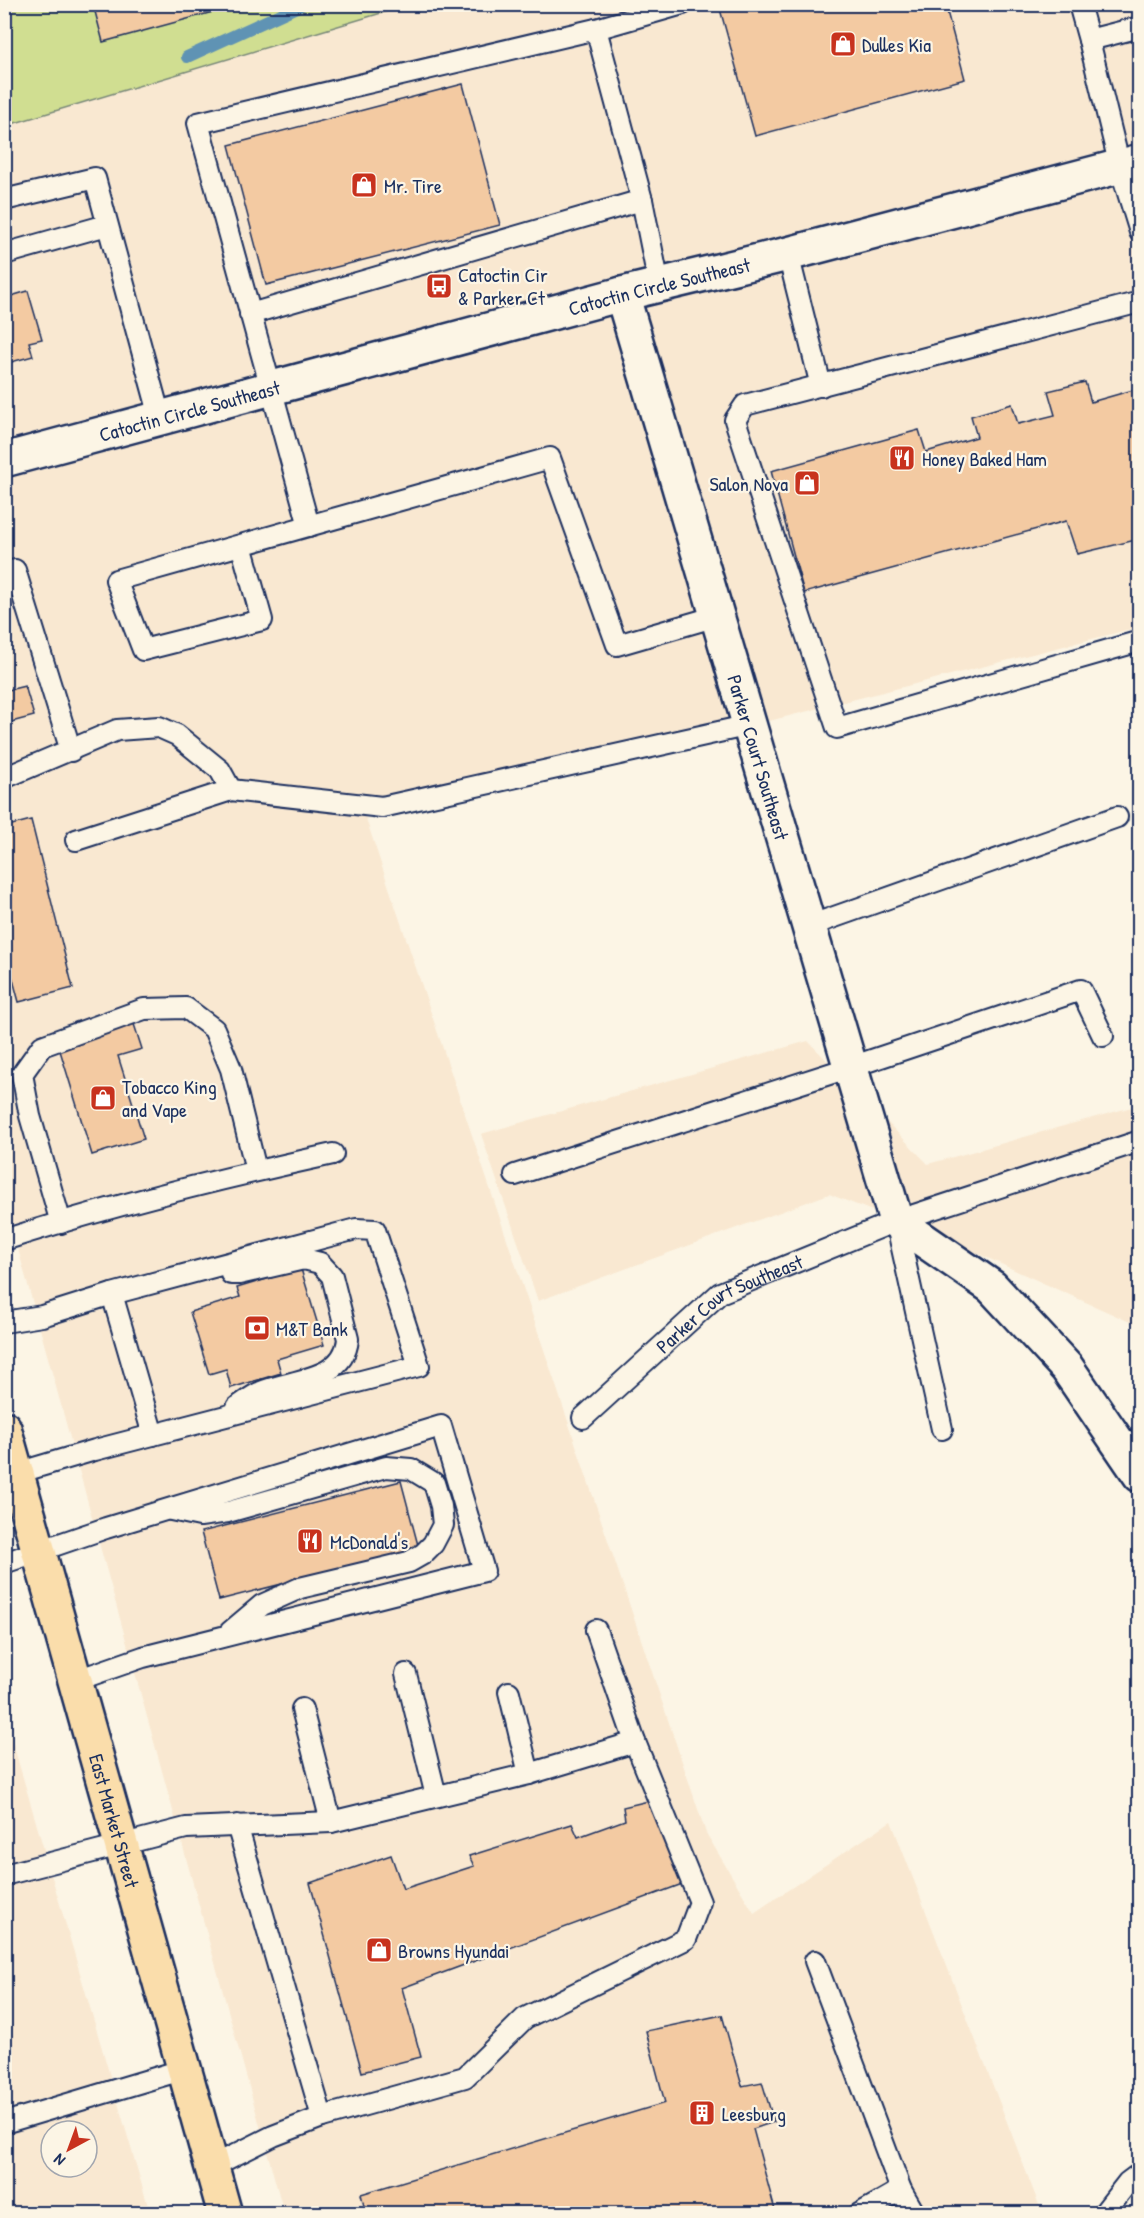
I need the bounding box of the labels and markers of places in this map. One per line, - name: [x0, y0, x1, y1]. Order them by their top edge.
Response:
- shop icon: Dulles Kia: [828, 29, 858, 59]
- place label: Dulles Kia: [862, 31, 931, 58]
- shop icon: Mr. Tire: [349, 170, 379, 200]
- place label: Mr. Tire: [384, 172, 442, 199]
- place label: Catoctin Cir & Parker Ct: [458, 261, 548, 311]
- bus stop icon: Catoctin Cir & Parker Ct: [424, 271, 454, 301]
- restaurant icon: Honey Baked Ham: [887, 443, 917, 473]
- place label: Honey Baked Ham: [922, 445, 1047, 472]
- shop icon: Salon Nova: [792, 468, 822, 498]
- place label: Salon Nova: [709, 470, 788, 497]
- place label: Tobacco King and Vape: [122, 1073, 217, 1123]
- shop icon: Tobacco King and Vape: [88, 1083, 118, 1113]
- bank icon: M&T Bank: [242, 1313, 272, 1343]
- place label: M&T Bank: [276, 1315, 348, 1342]
- restaurant icon: McDonald's: [295, 1526, 325, 1556]
- place label: McDonald's: [330, 1528, 408, 1555]
- shop icon: Browns Hyundai: [364, 1935, 394, 1965]
- place label: Browns Hyundai: [398, 1937, 509, 1964]
- building icon: Leesburg: [687, 2098, 717, 2128]
- place label: Leesburg: [722, 2100, 786, 2127]

